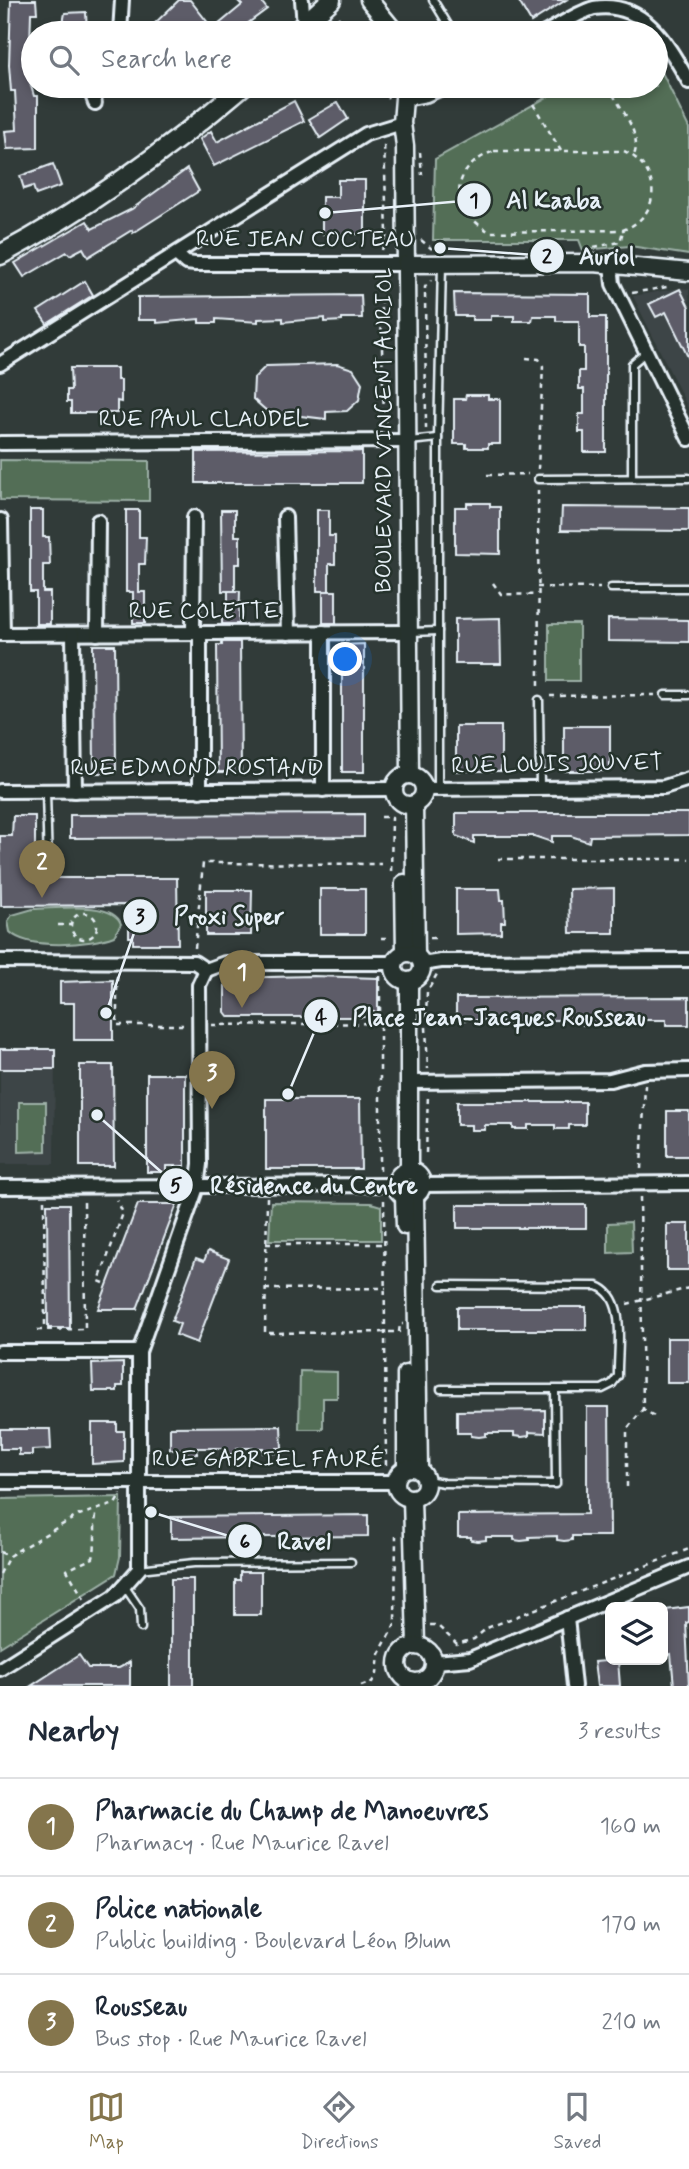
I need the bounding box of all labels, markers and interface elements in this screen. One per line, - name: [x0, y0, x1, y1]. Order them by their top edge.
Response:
- search box: [21, 21, 668, 98]
- icon: search: [45, 41, 83, 79]
- text: Search here: [101, 43, 232, 77]
- callout: Al Kaaba: [457, 177, 617, 222]
- text: Al Kaaba: [506, 186, 602, 217]
- text: 1: [469, 187, 479, 215]
- street label: RUE JEAN COCTEAU: [196, 225, 414, 255]
- callout: Auriol: [530, 233, 649, 278]
- text: Auriol: [579, 242, 635, 273]
- text: 2: [542, 243, 553, 271]
- street label: BOULEVARD VINCENT AURIOL: [370, 267, 400, 593]
- street label: RUE PAUL CLAUDEL: [98, 405, 310, 435]
- street label: RUE COLETTE: [128, 597, 280, 627]
- your location: [328, 642, 362, 676]
- street label: RUE LOUIS JOUVET: [451, 748, 663, 782]
- street label: RUE EDMOND ROSTAND: [70, 754, 324, 784]
- pin: 2: [19, 840, 65, 898]
- callout: Proxi Super: [123, 893, 301, 938]
- text: Proxi Super: [174, 902, 284, 933]
- text: 3: [135, 903, 145, 931]
- pin: 1: [219, 950, 265, 1008]
- callout: Place Jean-Jacques Rousseau: [303, 994, 660, 1039]
- text: Place Jean-Jacques Rousseau: [352, 1003, 646, 1034]
- text: 4: [315, 1004, 328, 1032]
- pin: 3: [189, 1051, 235, 1109]
- callout: Résidence du Centre: [159, 1162, 434, 1207]
- text: Résidence du Centre: [210, 1171, 419, 1202]
- text: 5: [170, 1172, 183, 1200]
- street label: RUE GABRIEL FAURÉ: [152, 1444, 384, 1475]
- callout: Ravel: [228, 1518, 344, 1563]
- text: Ravel: [277, 1527, 331, 1558]
- text: 6: [240, 1528, 251, 1556]
- map controls: [605, 1602, 668, 1665]
- button: layers: [605, 1602, 668, 1665]
- text: Nearby: [28, 1712, 119, 1751]
- text: 3 results: [578, 1717, 661, 1747]
- text: Pharmacie du Champ de Manoeuvres: [95, 1795, 489, 1829]
- text: 1: [46, 1812, 56, 1842]
- text: 160 m: [600, 1812, 661, 1842]
- text: Pharmacy · Rue Maurice Ravel: [95, 1829, 389, 1859]
- text: Police nationale: [95, 1893, 262, 1927]
- text: 2: [45, 1910, 57, 1940]
- text: 170 m: [601, 1910, 661, 1940]
- text: Public building · Boulevard Léon Blum: [95, 1927, 451, 1957]
- text: Rousseau: [95, 1991, 187, 2025]
- text: 3: [46, 2008, 56, 2038]
- text: 210 m: [601, 2008, 661, 2038]
- text: Bus stop · Rue Maurice Ravel: [95, 2025, 367, 2055]
- tab: Map: [87, 2088, 125, 2155]
- tab: Directions: [300, 2088, 379, 2155]
- tab: Saved: [553, 2088, 601, 2155]

